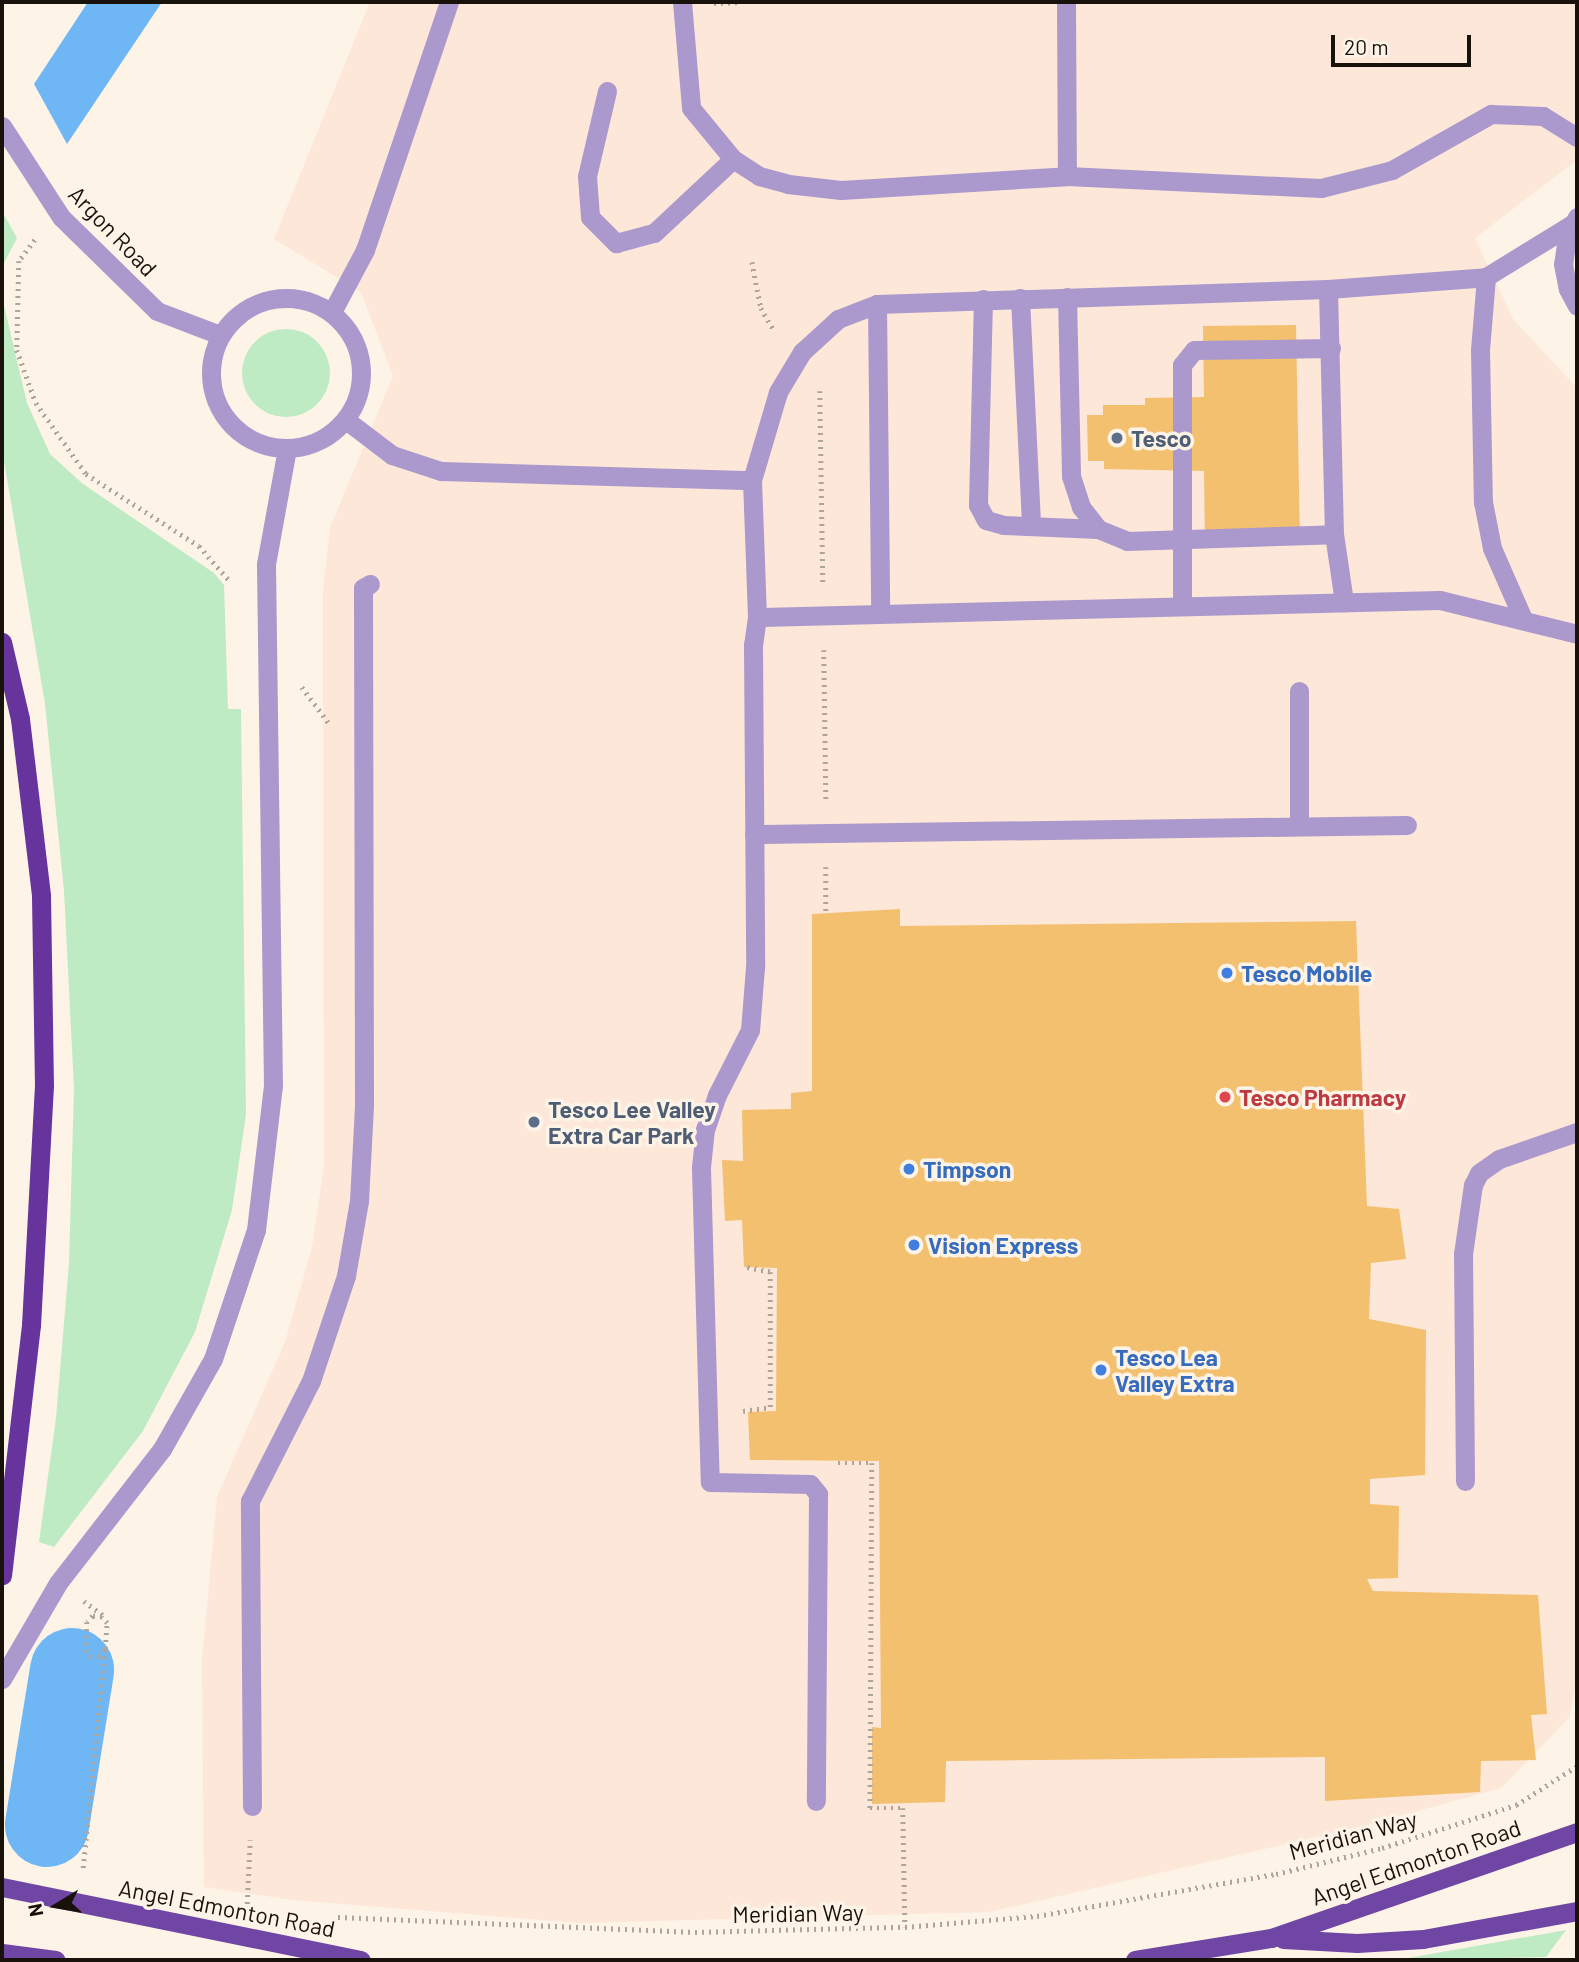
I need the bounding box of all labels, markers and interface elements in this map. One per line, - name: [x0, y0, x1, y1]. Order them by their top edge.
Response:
- scale bar: [1334, 21, 1474, 65]
- text: 20 m: [1344, 34, 1389, 59]
- street label: Argon Road: [63, 180, 163, 282]
- place label: Tesco: [1131, 424, 1191, 452]
- marker: Tesco: [1109, 430, 1125, 446]
- place label: Tesco Mobile: [1241, 959, 1372, 987]
- marker: Tesco Mobile: [1219, 965, 1235, 981]
- place label: Tesco Pharmacy: [1239, 1083, 1406, 1111]
- marker: Tesco Pharmacy: [1217, 1089, 1233, 1105]
- place label: Tesco Lee Valley Extra Car Park: [548, 1095, 716, 1149]
- marker: Tesco Lee Valley Extra Car Park: [526, 1114, 542, 1130]
- place label: Timpson: [923, 1155, 1011, 1183]
- marker: Timpson: [901, 1161, 917, 1177]
- place label: Vision Express: [928, 1231, 1078, 1259]
- marker: Vision Express: [906, 1237, 922, 1253]
- place label: Tesco Lea Valley Extra: [1115, 1343, 1235, 1397]
- marker: Tesco Lea Valley Extra: [1093, 1362, 1109, 1378]
- street label: Meridian Way: [1286, 1805, 1420, 1865]
- street label: Angel Edmonton Road: [1308, 1813, 1524, 1911]
- north arrow: [21, 1871, 91, 1941]
- street label: Angel Edmonton Road: [117, 1874, 337, 1942]
- street label: Meridian Way: [732, 1898, 864, 1928]
- text: N: [22, 1902, 47, 1919]

